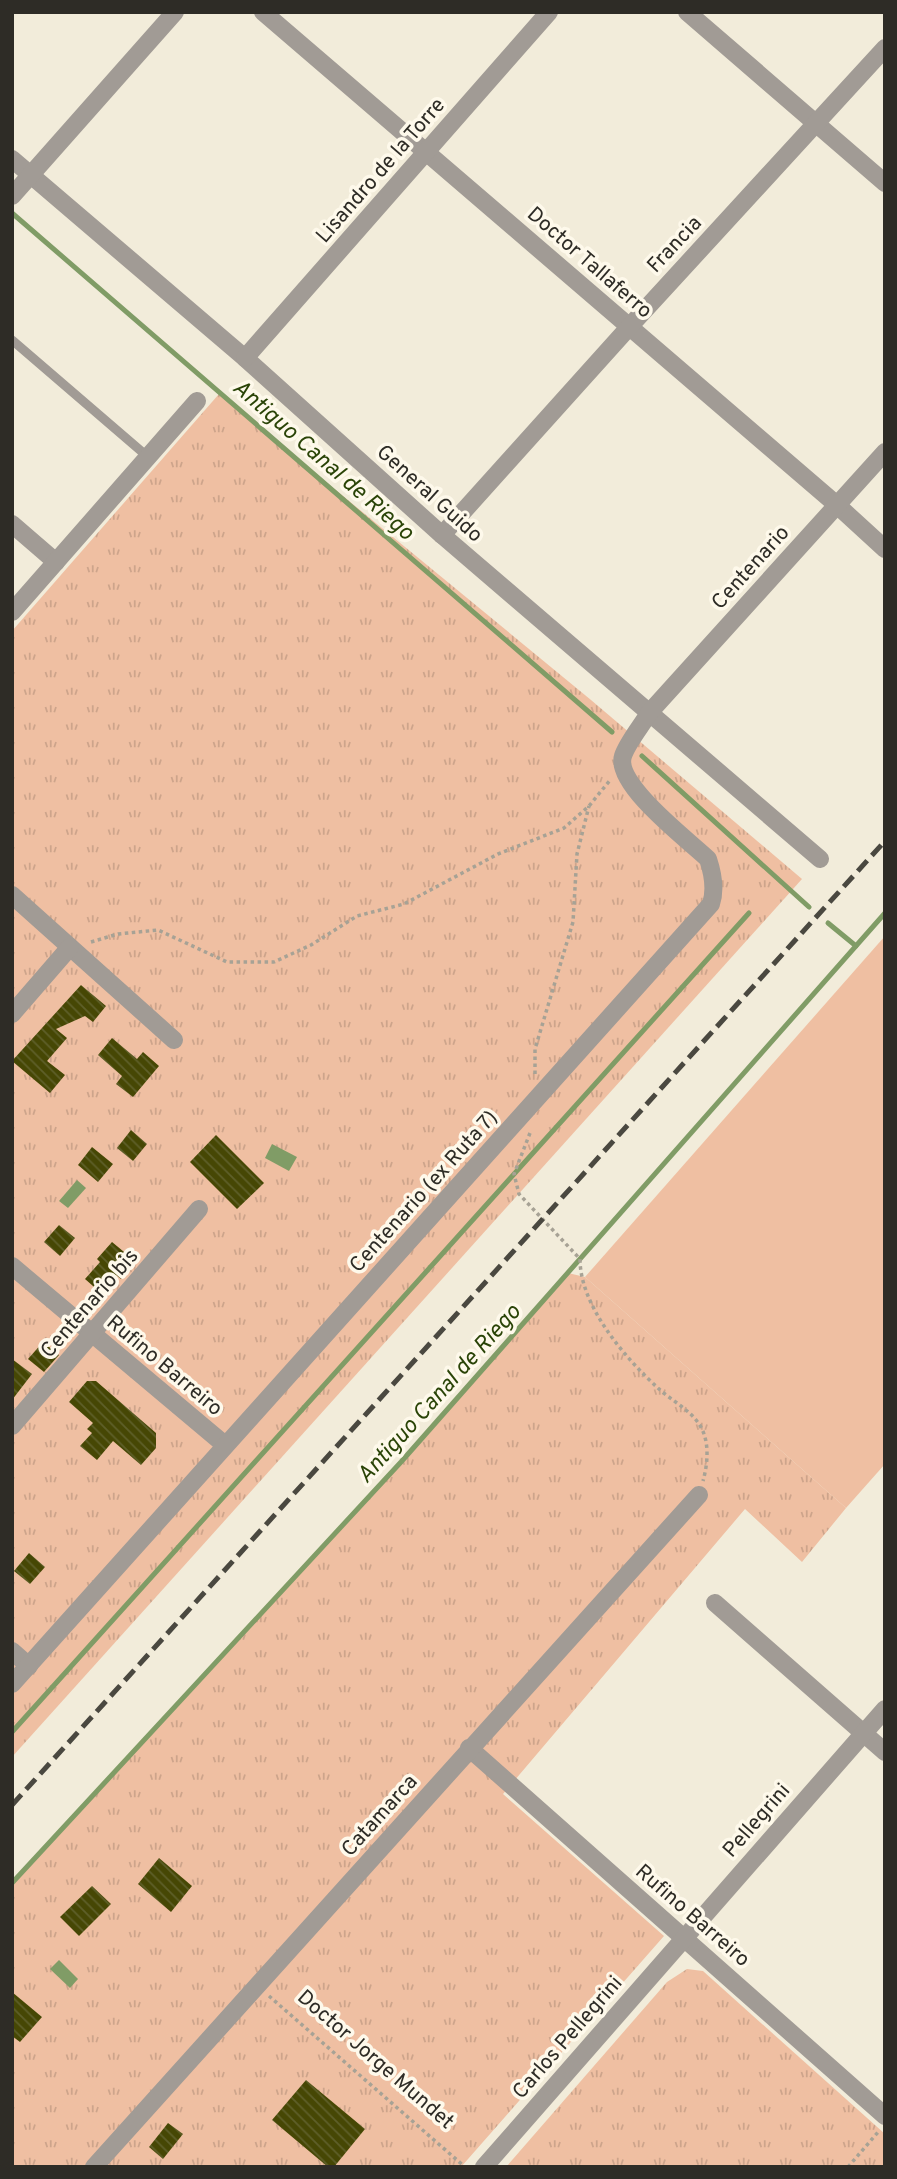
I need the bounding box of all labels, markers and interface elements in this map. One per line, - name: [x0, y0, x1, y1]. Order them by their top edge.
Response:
- street label: Lisandro de la Torre: [311, 93, 452, 249]
- street label: Doctor Tallaferro: [521, 201, 657, 325]
- street label: Francia: [642, 211, 708, 279]
- water label: Antiguo Canal de Riego: [226, 374, 420, 548]
- street label: General Guido: [370, 439, 488, 549]
- street label: Centenario: [706, 520, 796, 616]
- street label: Centenario (ex Ruta 7): [344, 1105, 504, 1279]
- street label: Centenario bis: [35, 1244, 145, 1364]
- water label: Antiguo Canal de Riego: [352, 1298, 529, 1490]
- street label: Rufino Barreiro: [100, 1310, 228, 1423]
- street label: Catamarca: [336, 1769, 424, 1863]
- street label: Pellegrini: [717, 1778, 797, 1864]
- street label: Rufino Barreiro: [629, 1859, 755, 1973]
- street label: Carlos Pellegrini: [507, 1971, 629, 2105]
- street label: Doctor Jorge Mundet: [291, 1985, 459, 2136]

